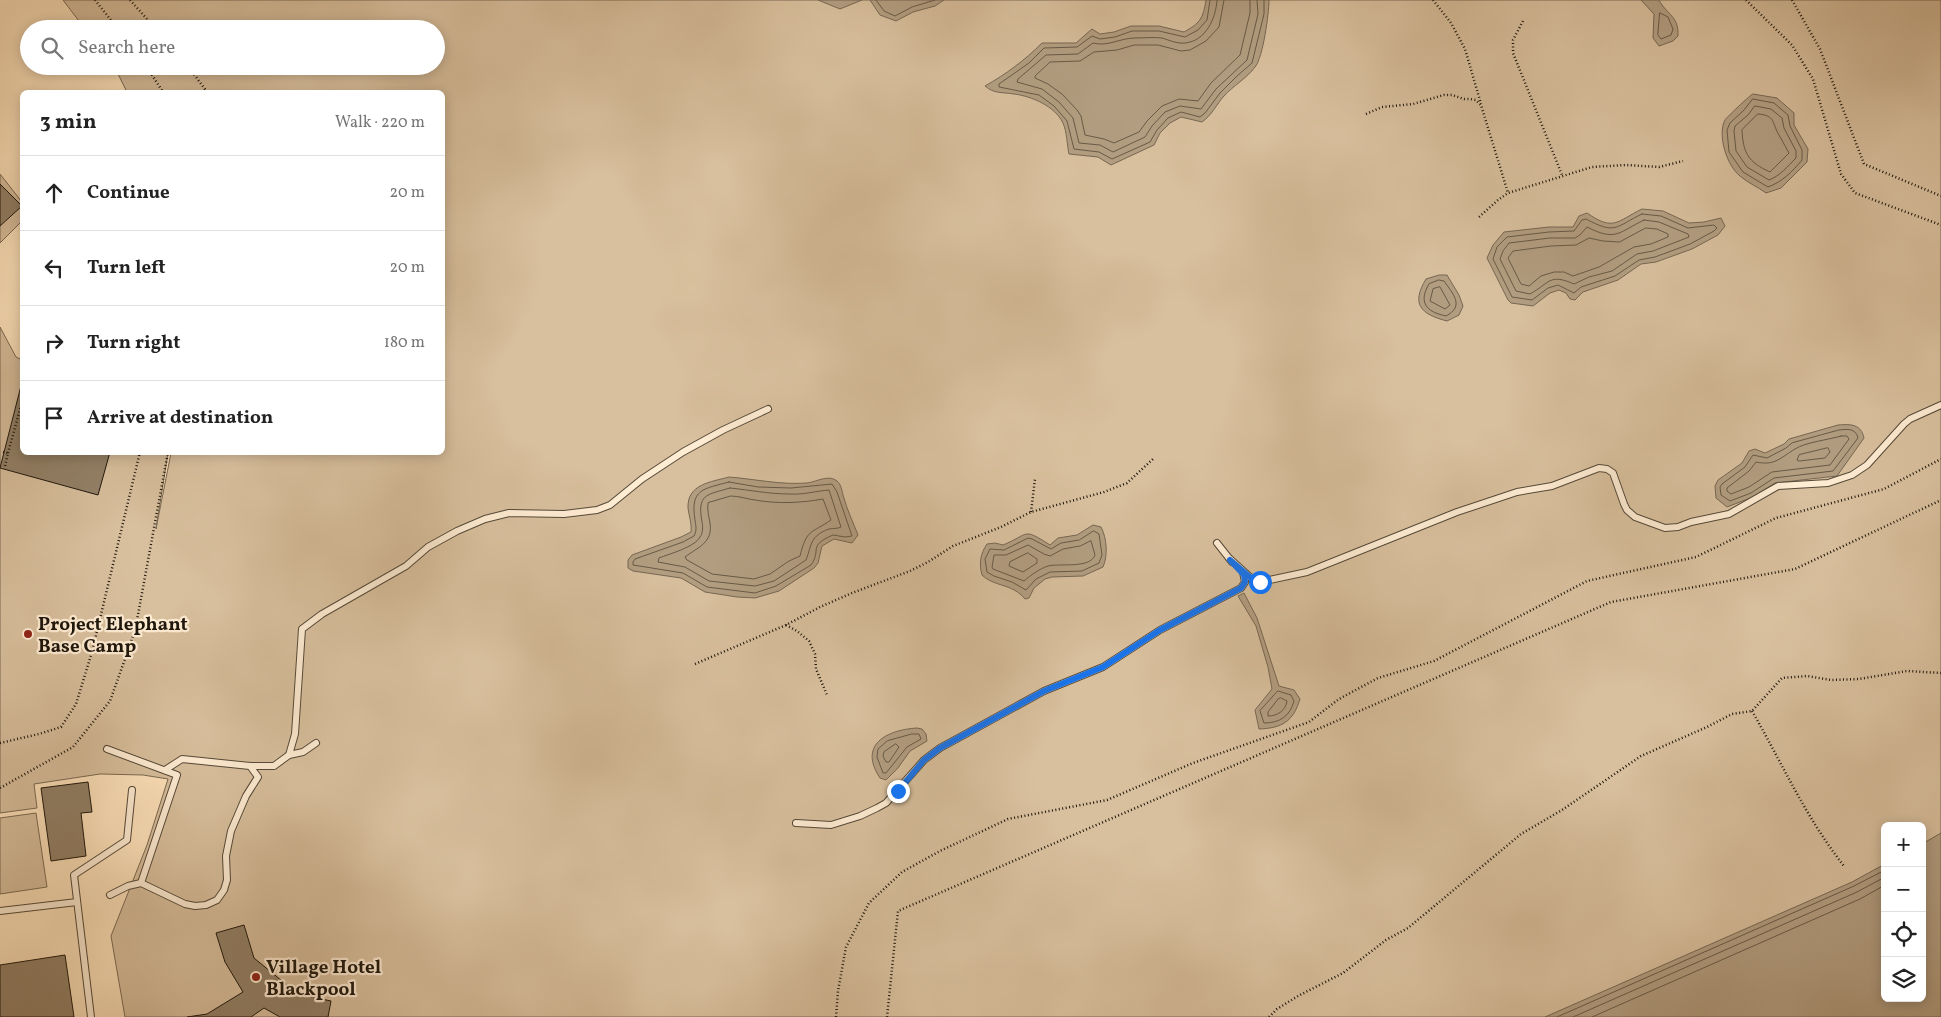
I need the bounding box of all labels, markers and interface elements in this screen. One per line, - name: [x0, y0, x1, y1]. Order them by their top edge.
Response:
- search box: [20, 20, 445, 75]
- icon: search: [38, 34, 66, 62]
- text: Search here: [78, 35, 175, 61]
- text: 3 min: [40, 108, 96, 137]
- text: Walk · 220 m: [335, 112, 425, 134]
- icon: ahead: [40, 179, 68, 207]
- text: Continue: [87, 180, 170, 206]
- text: 20 m: [390, 182, 425, 204]
- icon: left: [40, 254, 68, 282]
- text: Turn left: [87, 255, 166, 281]
- text: 20 m: [390, 257, 425, 279]
- icon: right: [40, 329, 68, 357]
- text: Turn right: [87, 330, 180, 356]
- text: 180 m: [384, 332, 425, 354]
- icon: arrive: [40, 404, 68, 432]
- text: Arrive at destination: [87, 405, 273, 431]
- route start: [1249, 571, 1272, 594]
- place label: Project Elephant Base Camp: [38, 612, 188, 660]
- marker: Project Elephant Base Camp: [22, 628, 34, 640]
- route end: [887, 780, 910, 803]
- map controls: [1881, 822, 1926, 1002]
- button: +: [1881, 822, 1926, 867]
- button: −: [1881, 867, 1926, 912]
- button: locate: [1881, 912, 1926, 957]
- place label: Village Hotel Blackpool: [266, 955, 381, 1003]
- button: layers: [1881, 957, 1926, 1002]
- marker: Village Hotel Blackpool: [250, 971, 262, 983]

